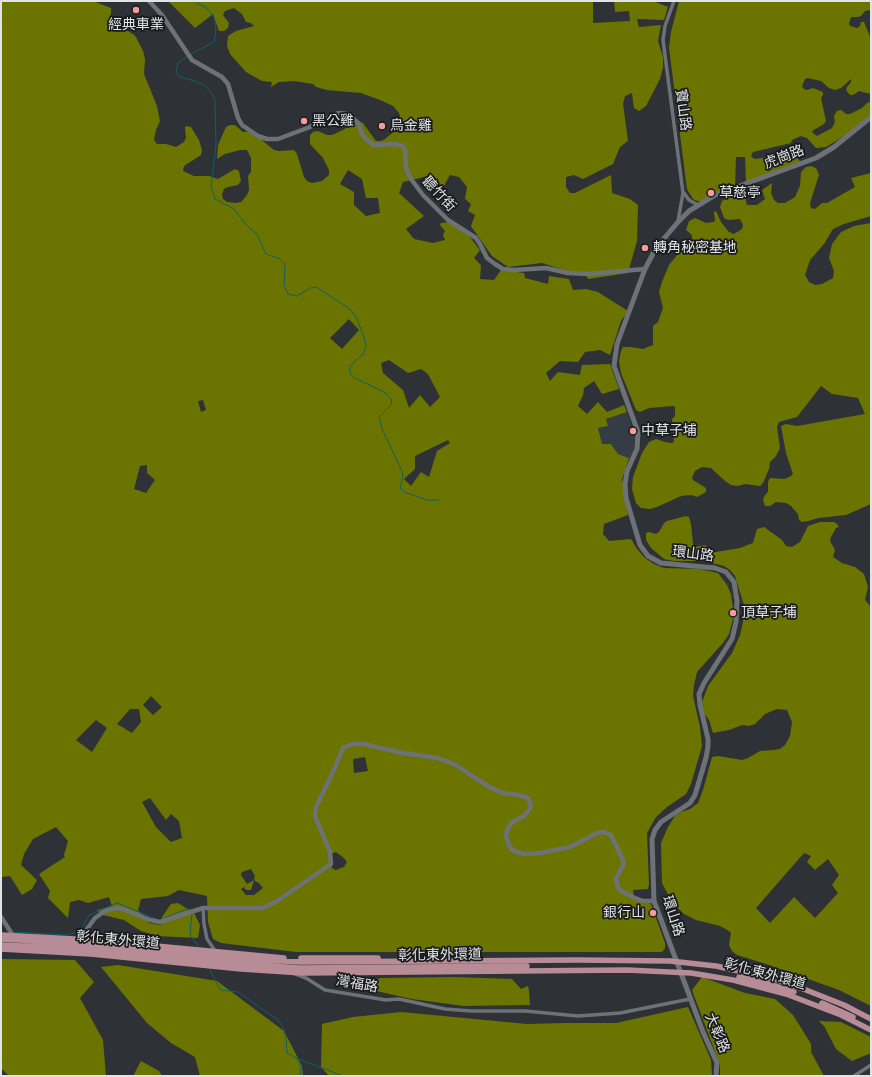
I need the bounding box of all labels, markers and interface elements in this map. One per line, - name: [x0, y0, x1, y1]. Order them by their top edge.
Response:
- marker: 經典車業: [131, 5, 141, 15]
- place label: 經典車業: [108, 17, 164, 33]
- street label: 寶山路: [672, 88, 694, 132]
- place label: 黑公雞: [312, 113, 354, 129]
- marker: 黑公雞: [299, 116, 309, 126]
- place label: 烏金雞: [390, 118, 432, 134]
- marker: 烏金雞: [377, 121, 387, 131]
- street label: 虎崗路: [761, 142, 807, 172]
- street label: 聽竹街: [419, 173, 459, 215]
- place label: 草慈亭: [719, 185, 761, 201]
- marker: 草慈亭: [706, 188, 716, 198]
- place label: 轉角秘密基地: [653, 240, 737, 256]
- marker: 轉角秘密基地: [640, 243, 650, 253]
- place label: 中草子埔: [641, 423, 697, 439]
- marker: 中草子埔: [628, 426, 638, 436]
- street label: 環山路: [671, 543, 715, 565]
- place label: 頂草子埔: [741, 605, 797, 621]
- marker: 頂草子埔: [728, 608, 738, 618]
- street label: 環山路: [659, 893, 687, 939]
- place label: 銀行山: [603, 905, 645, 921]
- marker: 銀行山: [648, 908, 658, 918]
- street label: 彰化東外環道: [75, 928, 161, 952]
- street label: 彰化東外環道: [398, 946, 482, 964]
- street label: 彰化東外環道: [722, 955, 808, 993]
- street label: 灣福路: [335, 972, 379, 996]
- street label: 大彰路: [701, 1010, 733, 1056]

